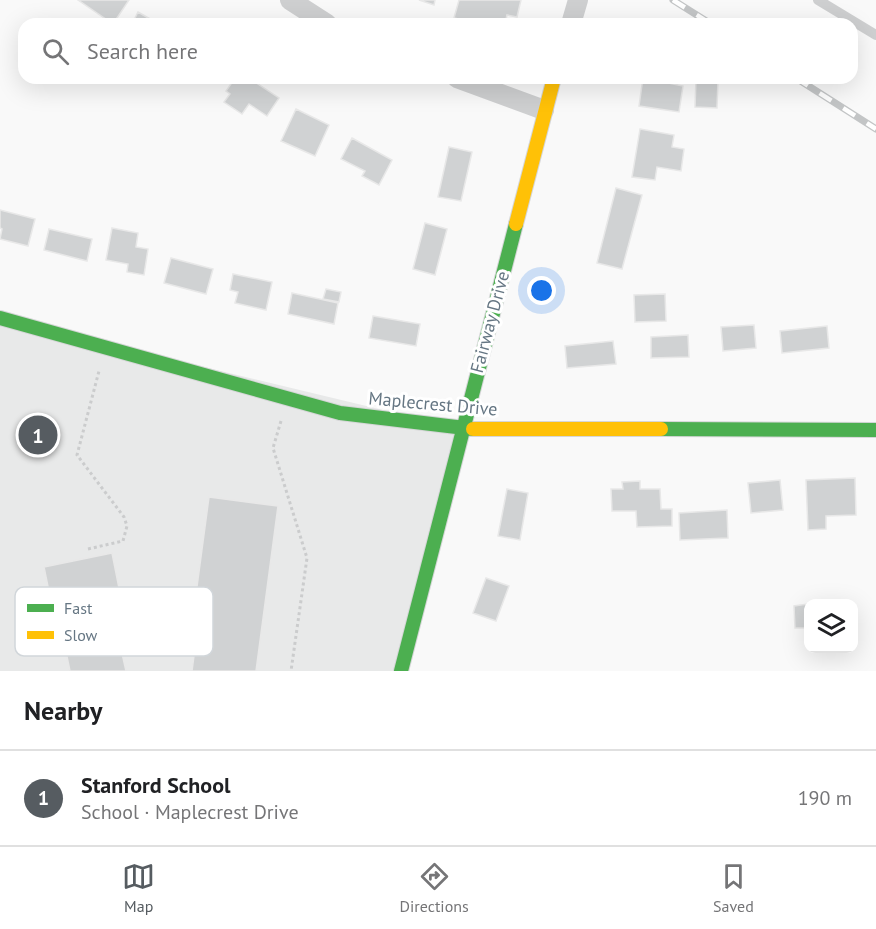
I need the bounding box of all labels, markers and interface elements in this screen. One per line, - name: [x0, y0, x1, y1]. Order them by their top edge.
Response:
- search box: [18, 18, 858, 84]
- icon: search: [39, 35, 72, 68]
- text: Search here: [87, 37, 198, 65]
- street label: Fairway Drive: [465, 269, 514, 375]
- your location: [527, 276, 556, 305]
- street label: Maplecrest Drive: [368, 386, 498, 421]
- pin: 1: [18, 412, 57, 458]
- legend: [15, 587, 213, 656]
- text: Fast: [64, 598, 93, 618]
- map controls: [804, 599, 858, 653]
- button: layers: [804, 599, 858, 653]
- text: Slow: [64, 625, 98, 645]
- text: Nearby: [24, 694, 102, 727]
- text: Stanford School: [81, 771, 230, 799]
- text: 1: [38, 785, 49, 811]
- text: 190 m: [798, 785, 852, 811]
- text: School · Maplecrest Drive: [81, 799, 299, 825]
- tab: Map: [122, 860, 155, 916]
- tab: Directions: [400, 860, 469, 916]
- tab: Saved: [713, 860, 754, 916]

